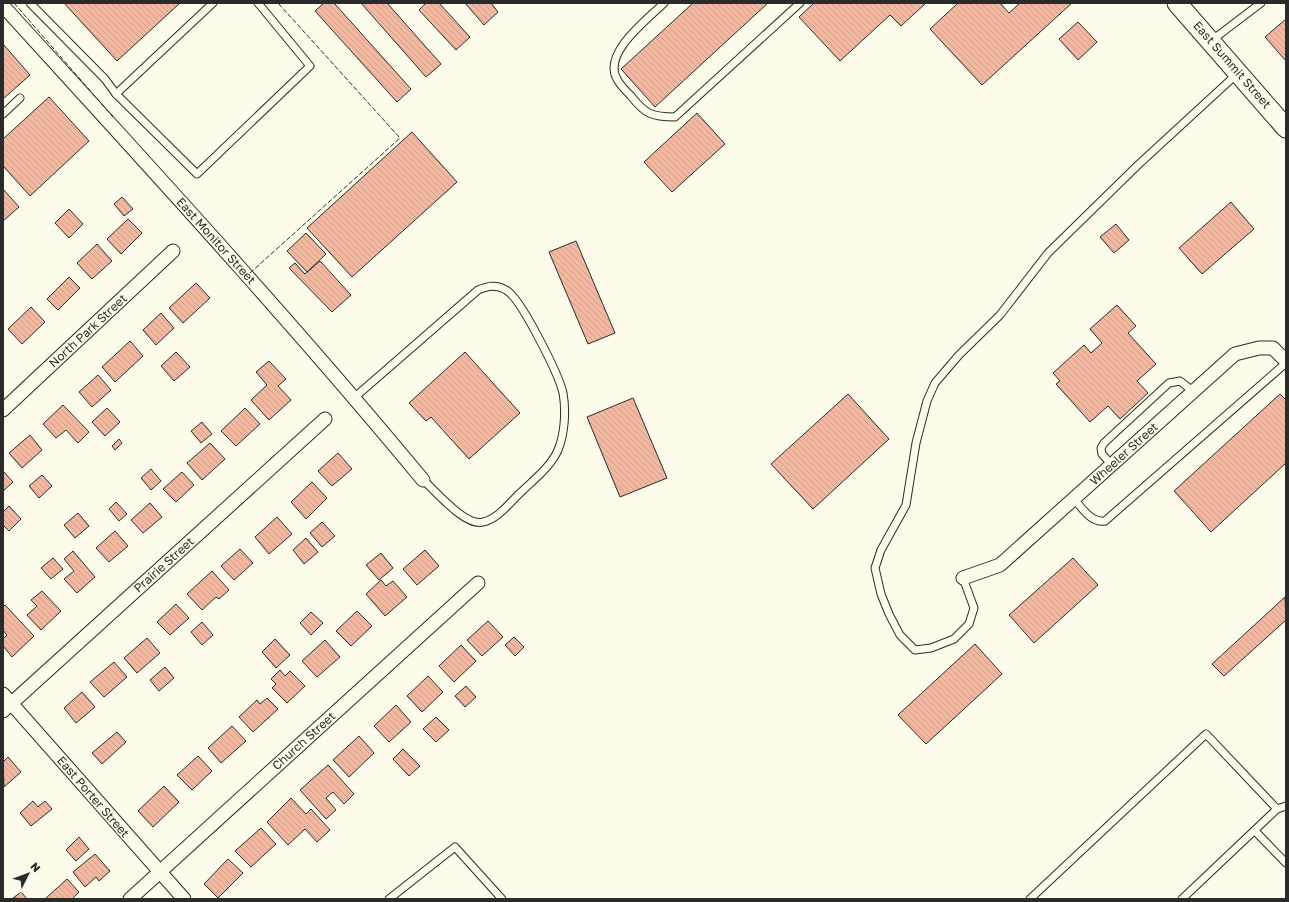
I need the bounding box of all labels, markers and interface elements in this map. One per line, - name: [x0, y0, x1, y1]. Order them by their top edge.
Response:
- street label: East Summit Street: [1190, 18, 1275, 112]
- street label: East Monitor Street: [174, 194, 259, 287]
- street label: North Park Street: [46, 291, 130, 371]
- street label: Wheeler Street: [1086, 419, 1161, 488]
- street label: Prairie Street: [130, 534, 197, 596]
- street label: Church Street: [269, 708, 338, 773]
- street label: East Porter Street: [54, 753, 133, 841]
- north arrow: [8, 854, 48, 894]
- text: N: [28, 860, 43, 874]

